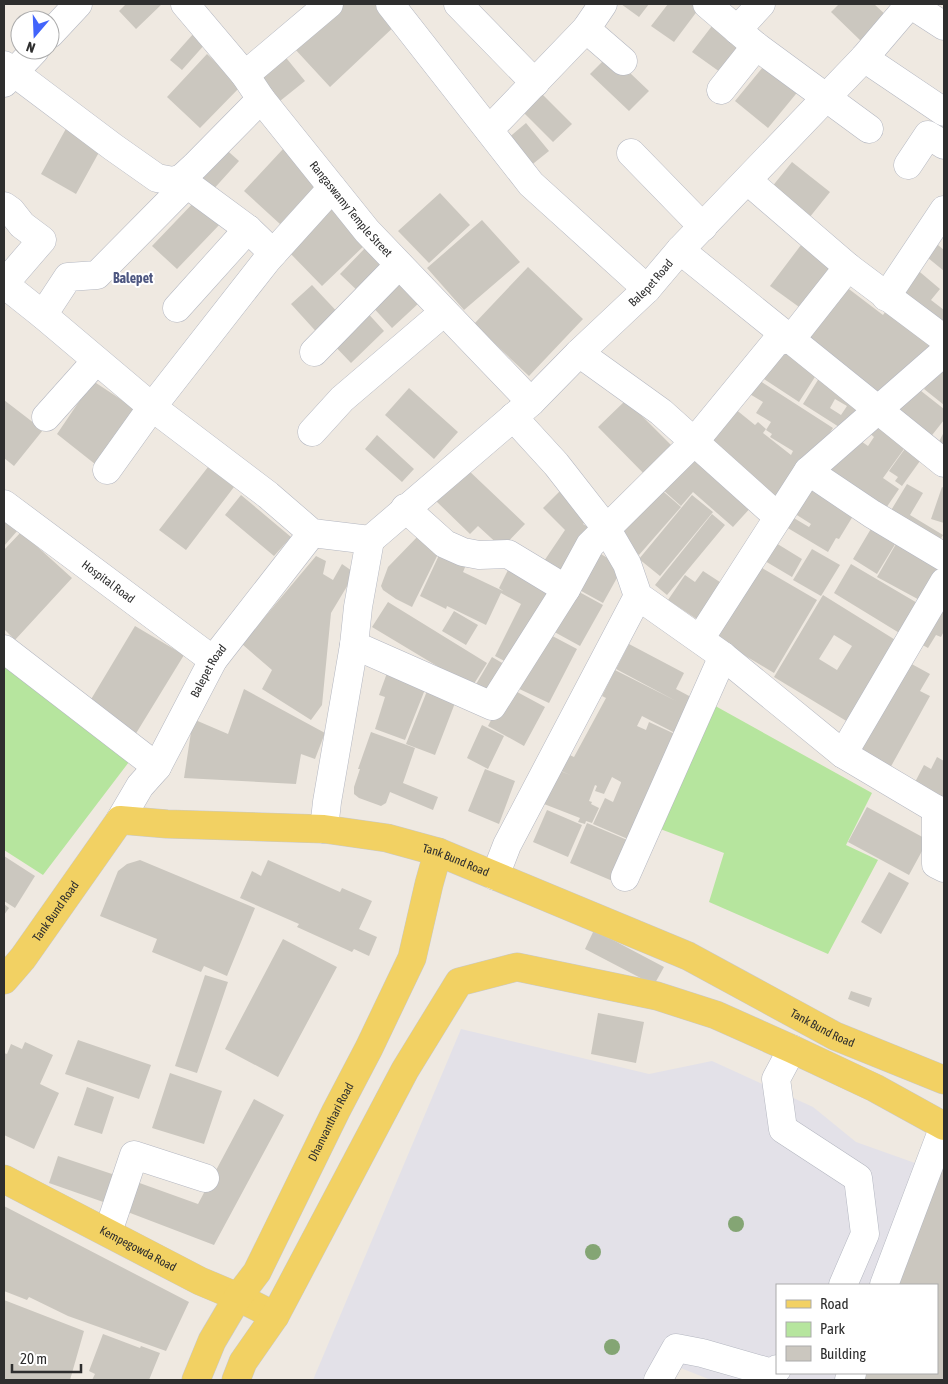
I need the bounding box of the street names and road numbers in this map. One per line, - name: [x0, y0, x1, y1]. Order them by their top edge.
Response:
- street label: Rangaswamy Temple Street: [307, 158, 396, 260]
- street label: Balepet Road: [626, 257, 676, 310]
- street label: Hospital Road: [79, 558, 137, 606]
- street label: Balepet Road: [188, 642, 229, 700]
- street label: Tank Bund Road: [421, 841, 491, 879]
- street label: Tank Bund Road: [30, 879, 82, 944]
- street label: Tank Bund Road: [788, 1006, 857, 1050]
- street label: Dhanvanthari Road: [305, 1080, 357, 1163]
- street label: Kempegowda Road: [97, 1223, 179, 1274]

